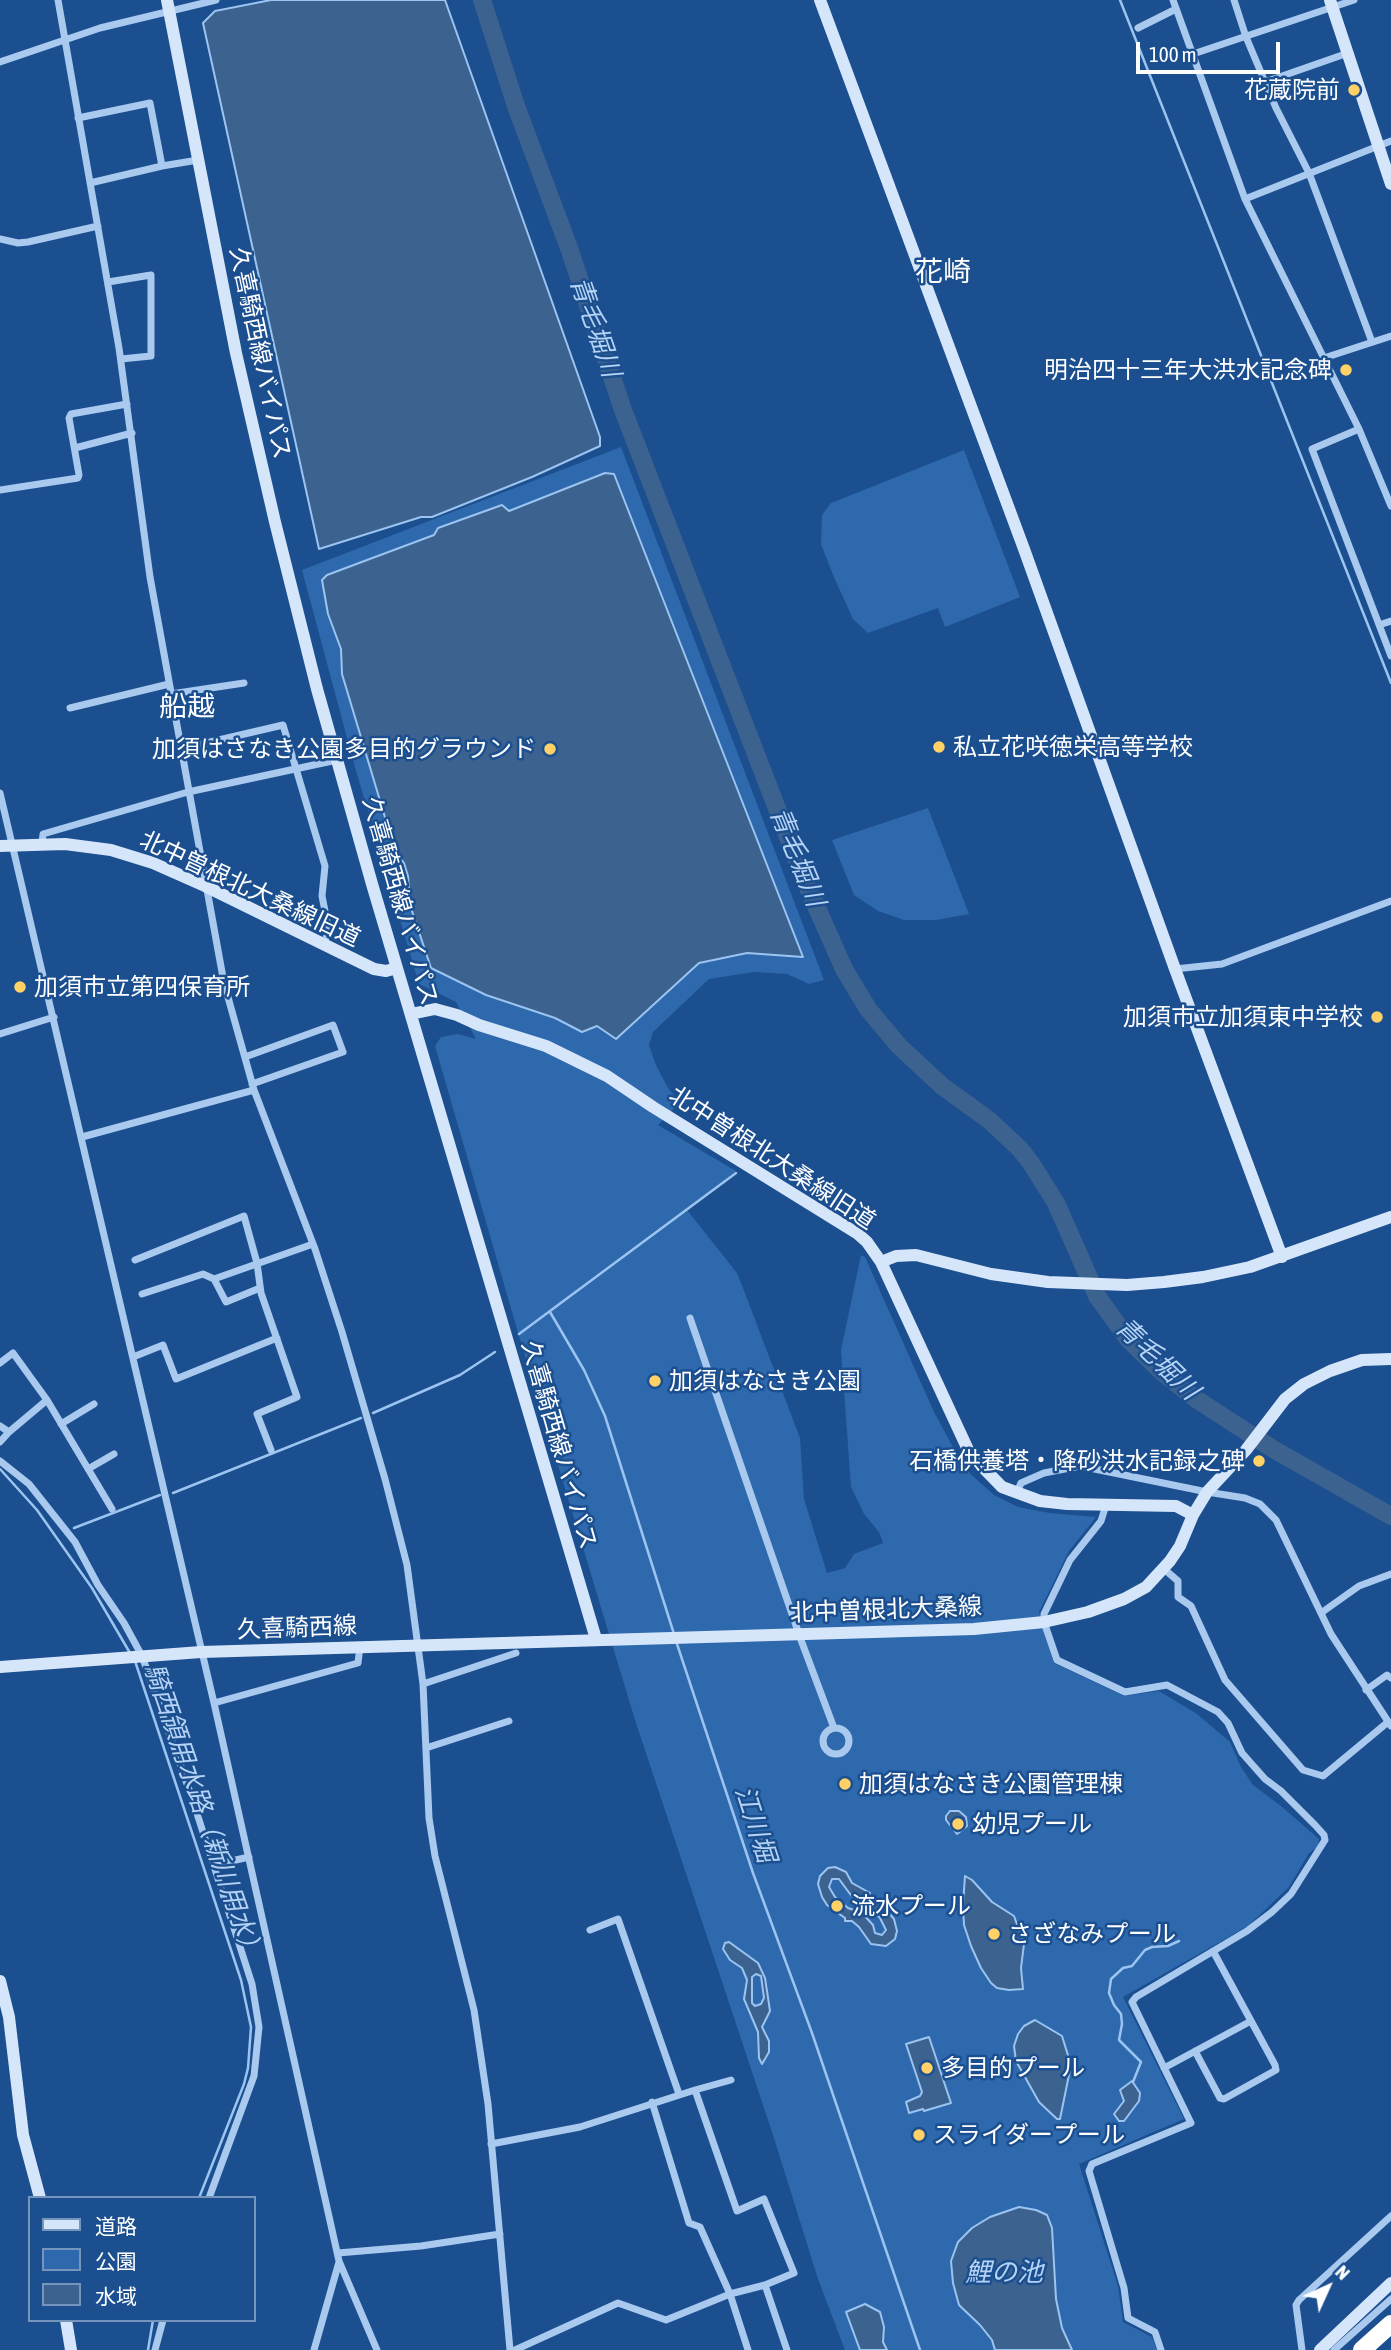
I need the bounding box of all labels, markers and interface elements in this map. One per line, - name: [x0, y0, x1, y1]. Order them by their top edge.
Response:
- scale bar: [1139, 28, 1282, 72]
- text: 100 m: [1149, 42, 1197, 66]
- place label: 花蔵院前: [1244, 76, 1340, 104]
- marker: 花蔵院前: [1346, 82, 1362, 98]
- street label: 久喜騎西線バイパス: [223, 244, 297, 462]
- district label: 花崎: [915, 255, 971, 289]
- water label: 青毛堀川: [563, 273, 627, 381]
- place label: 明治四十三年大洪水記念碑: [1044, 356, 1332, 384]
- marker: 明治四十三年大洪水記念碑: [1338, 362, 1354, 378]
- district label: 船越: [159, 690, 215, 724]
- place label: 私立花咲徳栄高等学校: [953, 733, 1193, 761]
- place label: 加須はさなき公園多目的グラウンド: [152, 735, 536, 763]
- marker: 私立花咲徳栄高等学校: [931, 739, 947, 755]
- marker: 加須はさなき公園多目的グラウンド: [542, 741, 558, 757]
- street label: 久喜騎西線バイパス: [356, 793, 444, 1009]
- water label: 青毛堀川: [763, 803, 831, 911]
- street label: 北中曽根北大桑線旧道: [135, 825, 365, 953]
- place label: 加須市立第四保育所: [34, 973, 250, 1001]
- marker: 加須市立第四保育所: [12, 979, 28, 995]
- place label: 加須市立加須東中学校: [1123, 1003, 1363, 1031]
- marker: 加須市立加須東中学校: [1369, 1009, 1385, 1025]
- street label: 北中曽根北大桑線旧道: [664, 1081, 880, 1235]
- water label: 青毛堀川: [1109, 1312, 1205, 1406]
- street label: 久喜騎西線バイパス: [515, 1337, 603, 1553]
- place label: 加須はなさき公園: [669, 1367, 861, 1395]
- marker: 加須はなさき公園: [647, 1373, 663, 1389]
- place label: 石橋供養塔・降砂洪水記録之碑: [909, 1447, 1245, 1475]
- marker: 石橋供養塔・降砂洪水記録之碑: [1251, 1453, 1267, 1469]
- street label: 北中曽根北大桑線: [790, 1592, 982, 1628]
- street label: 久喜騎西線: [237, 1612, 357, 1644]
- water label: 騎西領用水路（新川用水）: [137, 1659, 269, 1965]
- place label: 加須はなさき公園管理棟: [859, 1770, 1123, 1798]
- marker: 加須はなさき公園管理棟: [837, 1776, 853, 1792]
- water label: 江川堀: [728, 1782, 782, 1866]
- place label: 幼児プール: [972, 1810, 1092, 1838]
- marker: 幼児プール: [950, 1816, 966, 1832]
- place label: 流水プール: [851, 1892, 971, 1920]
- marker: 流水プール: [829, 1898, 845, 1914]
- place label: さざなみプール: [1008, 1920, 1176, 1948]
- marker: さざなみプール: [986, 1926, 1002, 1942]
- place label: 多目的プール: [941, 2054, 1085, 2082]
- marker: 多目的プール: [919, 2060, 935, 2076]
- place label: スライダープール: [933, 2121, 1125, 2149]
- marker: スライダープール: [911, 2127, 927, 2143]
- legend: [28, 2196, 256, 2322]
- text: 道路: [95, 2214, 137, 2238]
- text: 公園: [95, 2249, 137, 2273]
- north arrow: [1293, 2252, 1363, 2322]
- water label: 鯉の池: [965, 2257, 1043, 2289]
- text: N: [1331, 2260, 1355, 2284]
- text: 水域: [95, 2284, 137, 2308]

